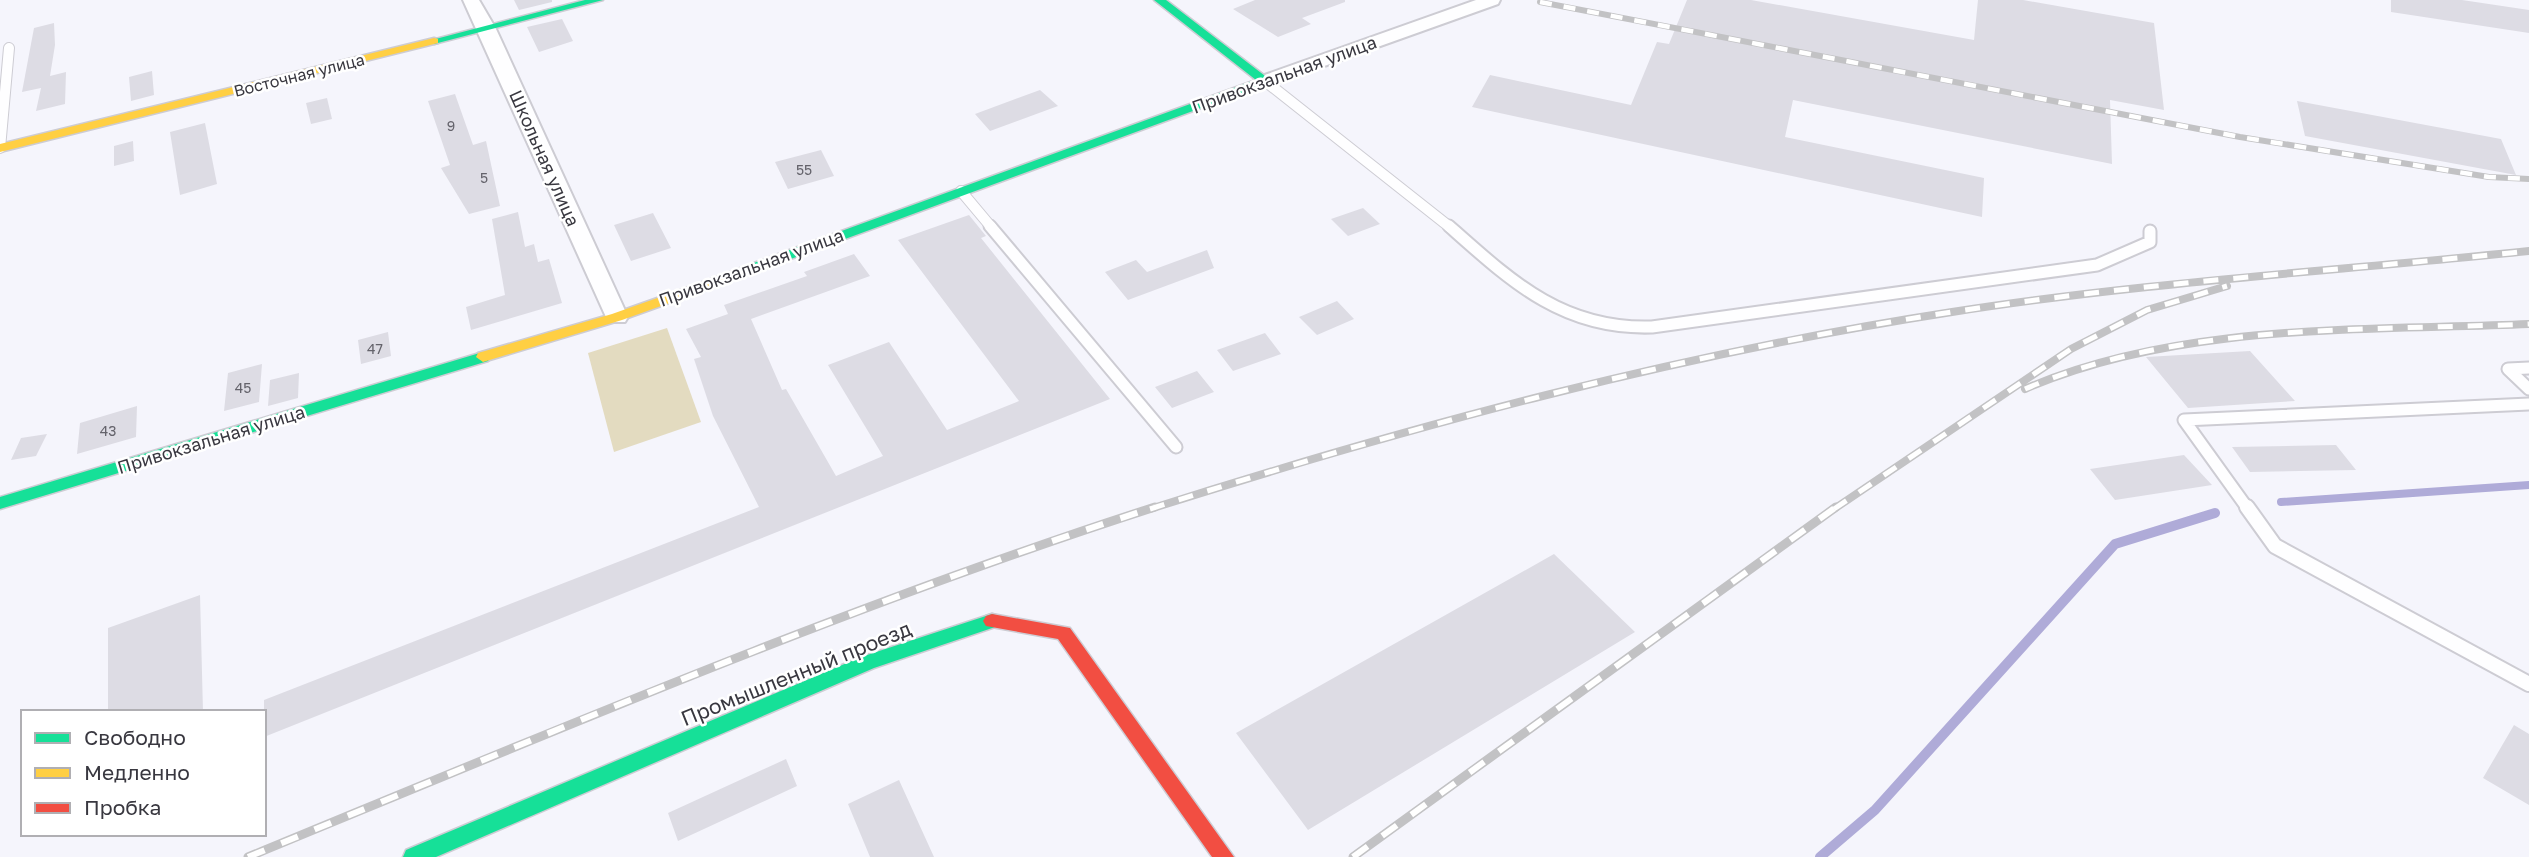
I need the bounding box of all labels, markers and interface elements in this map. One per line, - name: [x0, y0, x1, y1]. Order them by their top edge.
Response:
- street label: Привокзальная улица: [1189, 30, 1379, 118]
- street label: Восточная улица: [232, 49, 366, 101]
- street label: Школьная улица: [505, 87, 585, 229]
- house number: 9: [447, 117, 455, 134]
- house number: 55: [796, 161, 812, 178]
- house number: 5: [480, 169, 488, 186]
- street label: Привокзальная улица: [656, 223, 846, 311]
- house number: 47: [367, 340, 383, 357]
- house number: 45: [235, 379, 251, 396]
- street label: Привокзальная улица: [115, 400, 307, 478]
- house number: 43: [100, 422, 116, 439]
- street label: Промышленный проезд: [677, 615, 915, 731]
- legend: [21, 710, 266, 836]
- text: Свободно: [84, 724, 186, 750]
- text: Медленно: [84, 759, 190, 785]
- text: Пробка: [84, 794, 162, 820]

